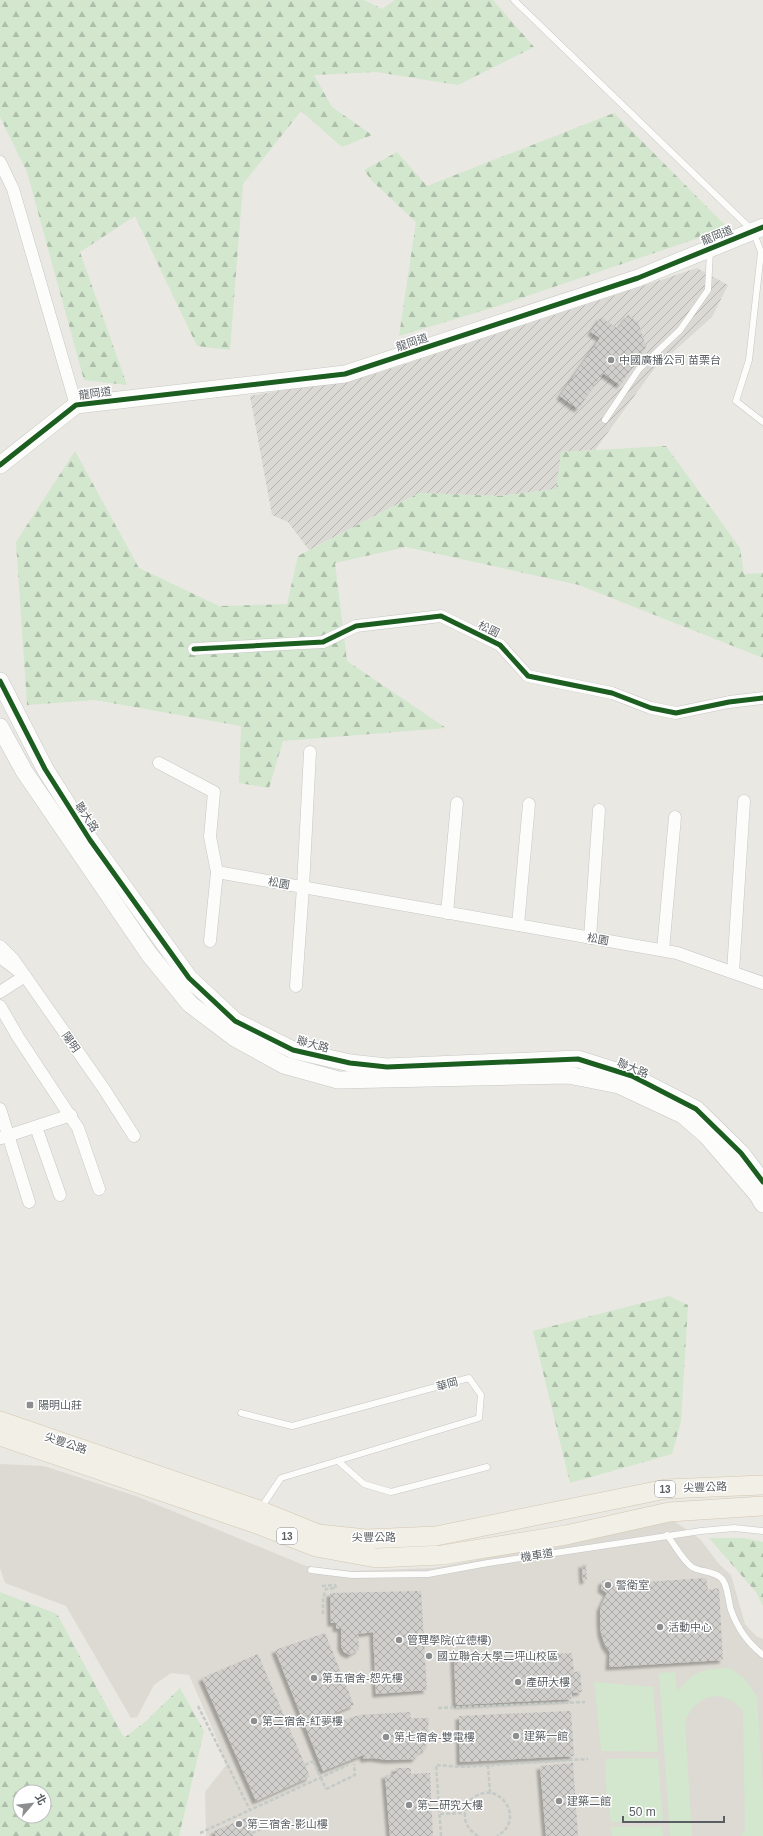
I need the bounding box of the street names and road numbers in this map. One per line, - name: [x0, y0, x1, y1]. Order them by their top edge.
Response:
- street label: 龍岡道: [699, 223, 735, 247]
- street label: 龍岡道: [394, 331, 430, 353]
- street label: 龍岡道: [78, 385, 112, 401]
- street label: 松園: [476, 619, 502, 639]
- street label: 聯大路: [73, 800, 101, 834]
- street label: 松園: [267, 875, 291, 891]
- street label: 松園: [586, 931, 610, 947]
- street label: 陽明: [60, 1030, 82, 1054]
- street label: 聯大路: [296, 1034, 330, 1054]
- street label: 聯大路: [615, 1056, 651, 1080]
- street label: 華岡: [435, 1375, 459, 1393]
- street label: 尖豐公路: [43, 1430, 89, 1456]
- street label: 尖豐公路: [683, 1480, 727, 1494]
- road number: 13: [655, 1481, 675, 1497]
- road number: 13: [277, 1528, 297, 1544]
- street label: 尖豐公路: [352, 1531, 396, 1543]
- street label: 機車道: [520, 1546, 554, 1564]

